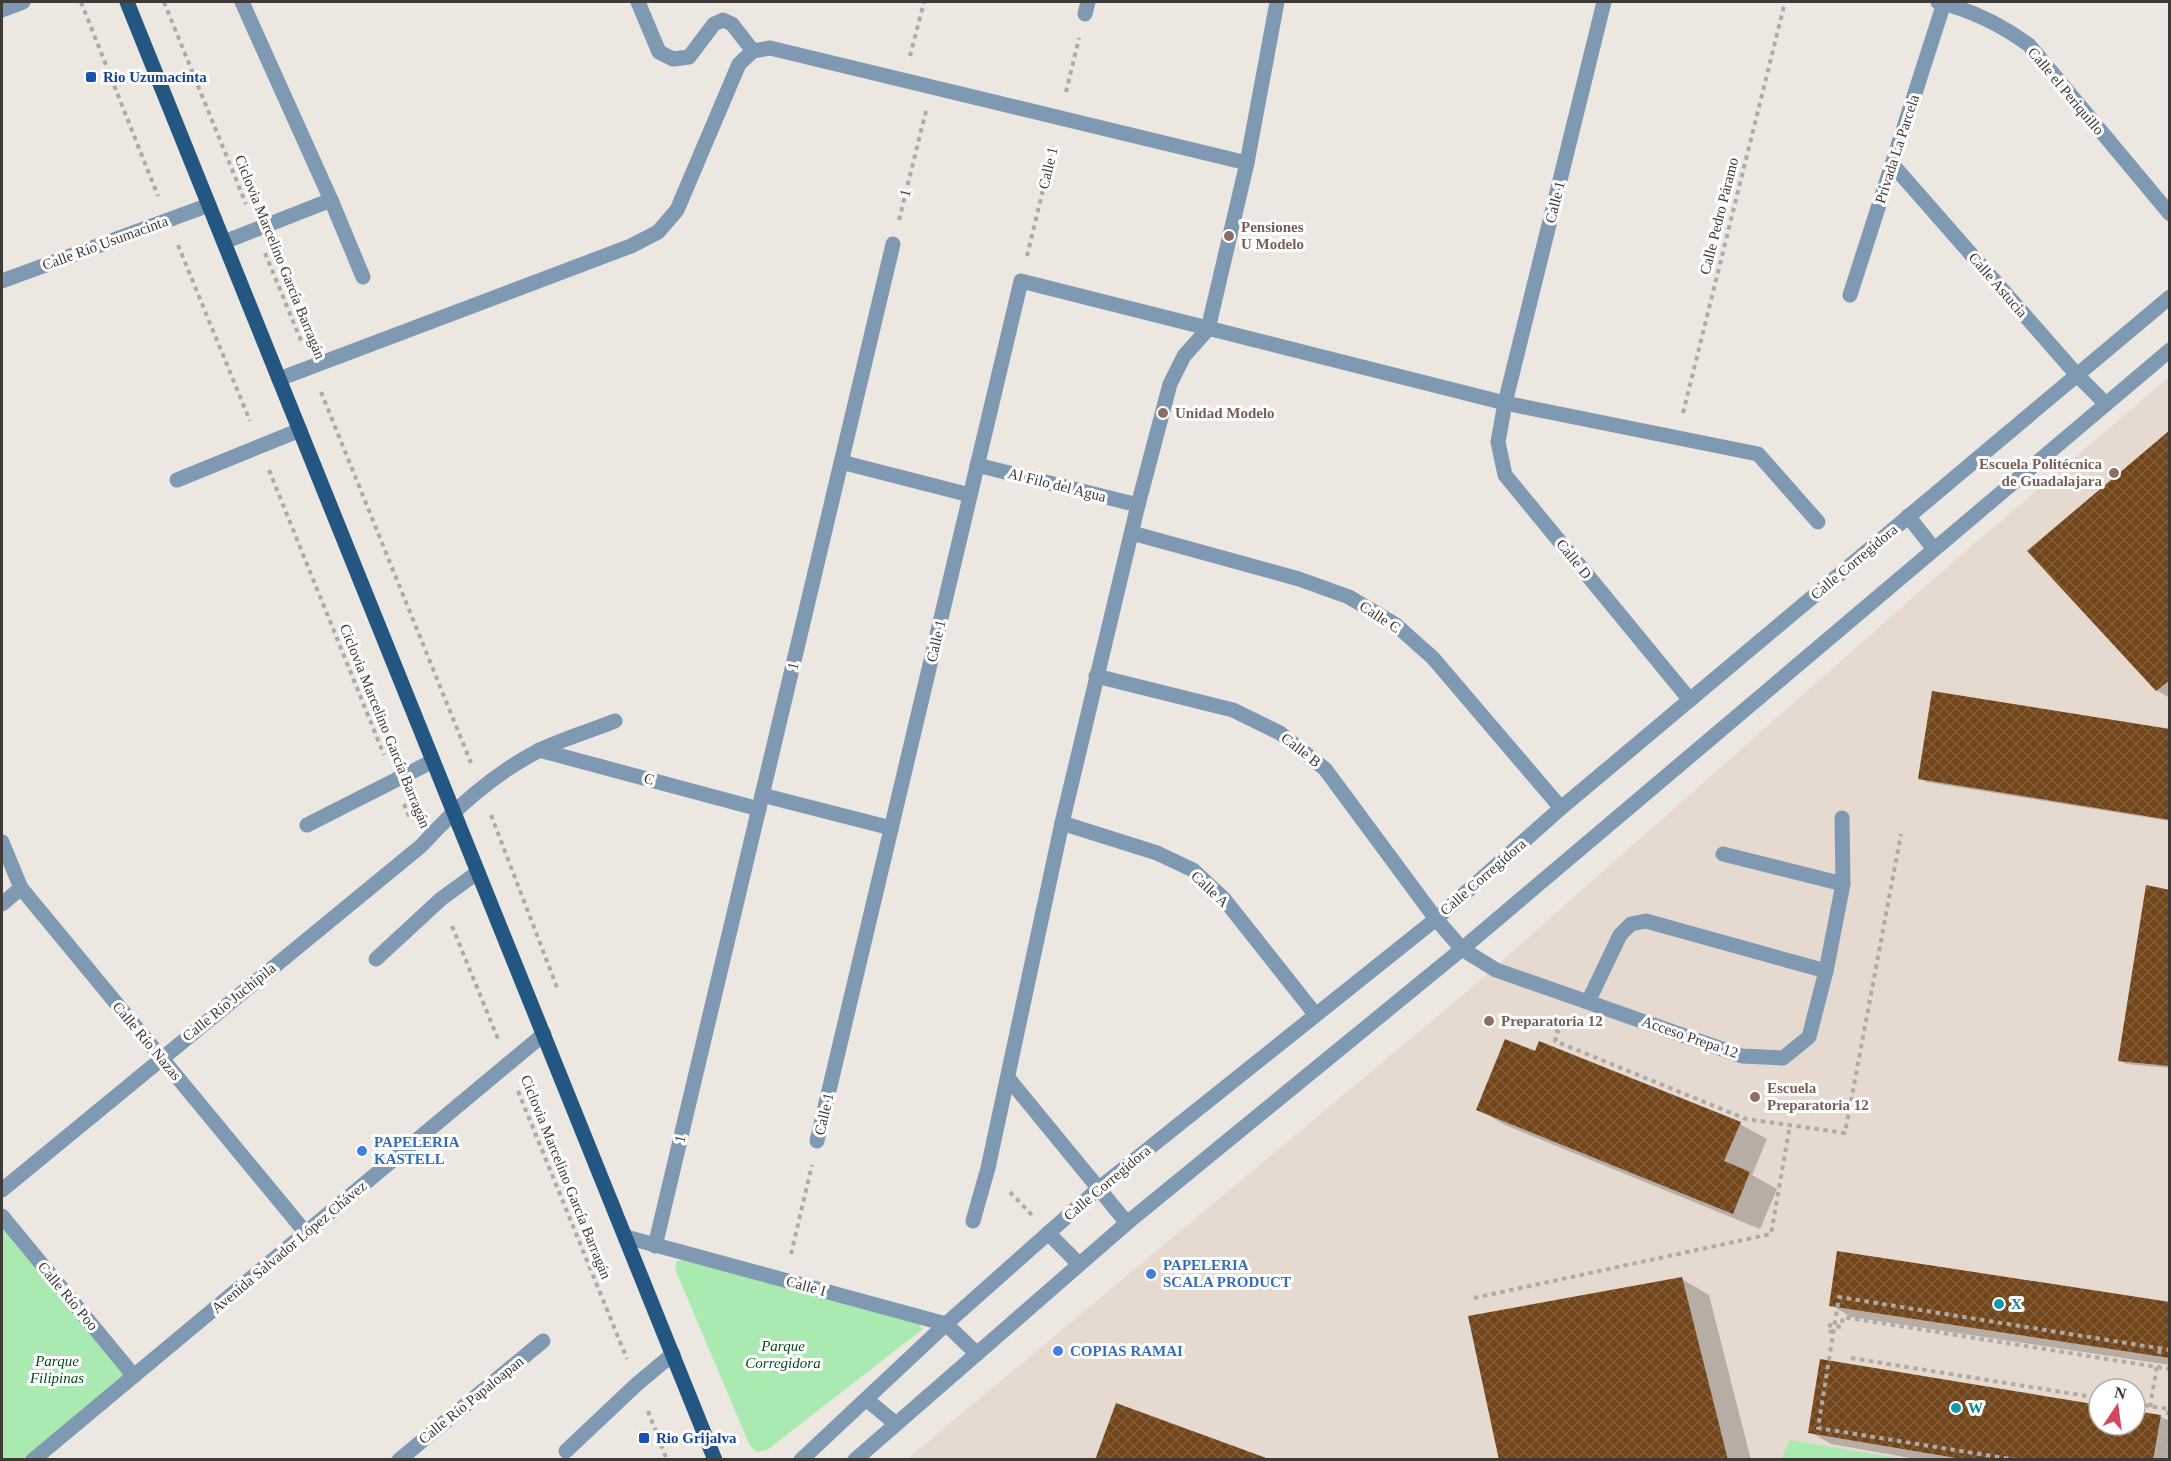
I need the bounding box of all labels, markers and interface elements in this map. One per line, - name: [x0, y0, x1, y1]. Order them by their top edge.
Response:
- street label: Calle el Periquillo: [2025, 44, 2107, 138]
- place label: Rio Uzumacinta: [103, 69, 207, 85]
- marker: Rio Uzumacinta: [84, 70, 98, 84]
- street label: Privada La Parcela: [1872, 92, 1922, 205]
- street label: Calle 1: [1035, 145, 1061, 191]
- street label: Ciclovia Marcelino García Barragán: [232, 153, 329, 362]
- street label: Calle Pedro Páramo: [1697, 156, 1741, 276]
- street label: Calle 1: [1542, 179, 1568, 225]
- street label: 1: [896, 187, 914, 199]
- street label: Calle Río Usumacinta: [40, 213, 170, 273]
- place label: Pensiones U Modelo: [1241, 219, 1304, 252]
- marker: Pensiones U Modelo: [1222, 229, 1236, 243]
- street label: Calle Astucia: [1966, 249, 2031, 321]
- place label: Unidad Modelo: [1175, 405, 1275, 421]
- marker: Unidad Modelo: [1156, 406, 1170, 420]
- place label: Escuela Politécnica de Guadalajara: [1979, 456, 2102, 489]
- street label: Al Filo del Agua: [1006, 465, 1108, 505]
- marker: Escuela Politécnica de Guadalajara: [2107, 466, 2121, 480]
- street label: Calle Corregidora: [1808, 521, 1901, 603]
- street label: Calle D: [1553, 536, 1595, 582]
- street label: Calle C: [1357, 598, 1403, 636]
- street label: Calle 1: [923, 618, 949, 664]
- street label: Ciclovia Marcelino García Barragán: [337, 622, 434, 831]
- street label: 1: [784, 661, 802, 671]
- street label: Calle B: [1278, 730, 1324, 770]
- street label: C: [642, 770, 656, 788]
- street label: Calle Corregidora: [1437, 835, 1529, 918]
- street label: Calle A: [1188, 868, 1232, 910]
- street label: Calle Río Juchipila: [179, 959, 279, 1044]
- street label: Calle Río Nazas: [110, 999, 185, 1084]
- place label: Preparatoria 12: [1501, 1013, 1603, 1029]
- street label: Acceso Prepa 12: [1640, 1013, 1740, 1061]
- marker: Preparatoria 12: [1482, 1014, 1496, 1028]
- street label: Ciclovia Marcelino García Barragán: [518, 1073, 615, 1282]
- place label: Escuela Preparatoria 12: [1767, 1080, 1869, 1113]
- marker: Escuela Preparatoria 12: [1748, 1090, 1762, 1104]
- street label: Calle 1: [811, 1091, 837, 1137]
- place label: PAPELERIA KASTELL: [374, 1134, 460, 1167]
- street label: 1: [671, 1134, 689, 1144]
- street label: Calle Corregidora: [1061, 1142, 1154, 1224]
- marker: PAPELERIA KASTELL: [355, 1144, 369, 1158]
- street label: Avenida Salvador López Chávez: [209, 1177, 370, 1316]
- place label: PAPELERIA SCALA PRODUCT: [1163, 1257, 1291, 1290]
- street label: Calle Río Poo: [35, 1259, 101, 1333]
- marker: PAPELERIA SCALA PRODUCT: [1144, 1267, 1158, 1281]
- street label: Calle I: [784, 1273, 828, 1299]
- place label: X: [2011, 1296, 2022, 1312]
- marker: X: [1992, 1297, 2006, 1311]
- park label: Parque Corregidora: [745, 1338, 821, 1371]
- place label: COPIAS RAMAI: [1070, 1343, 1183, 1359]
- marker: COPIAS RAMAI: [1051, 1344, 1065, 1358]
- park label: Parque Filipinas: [29, 1353, 84, 1386]
- street label: Calle Río Papaloapan: [415, 1353, 527, 1447]
- north arrow: [2087, 1377, 2147, 1437]
- text: N: [2113, 1383, 2128, 1403]
- place label: W: [1968, 1400, 1983, 1416]
- marker: W: [1949, 1401, 1963, 1415]
- place label: Rio Grijalva: [656, 1430, 737, 1446]
- marker: Rio Grijalva: [637, 1431, 651, 1445]

